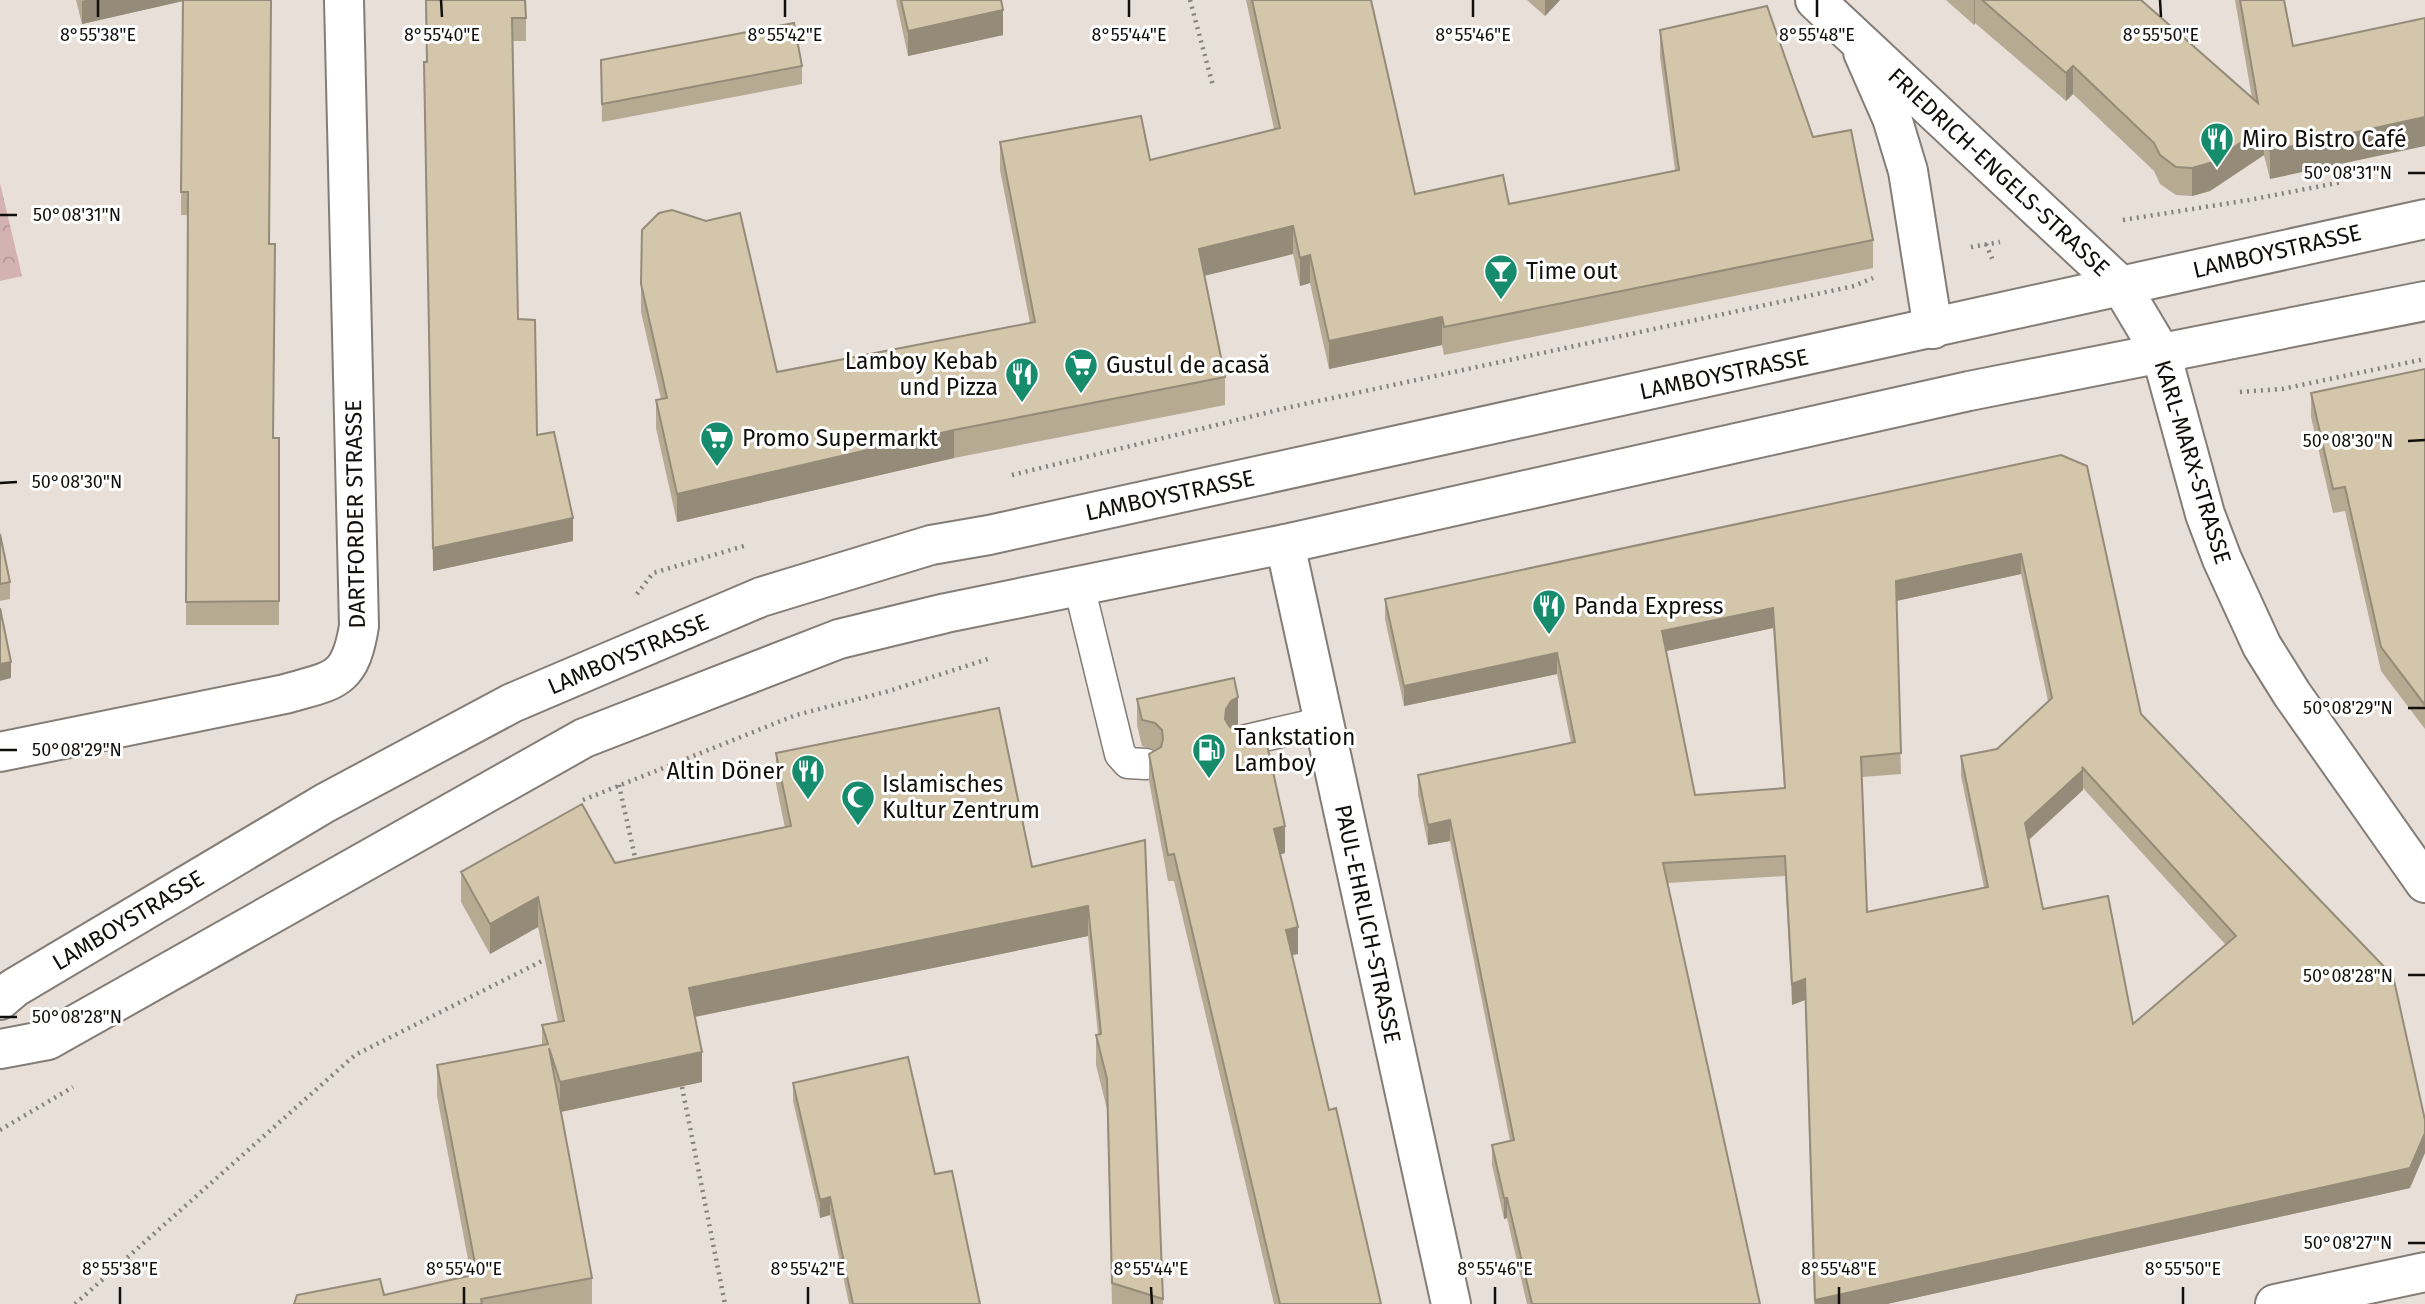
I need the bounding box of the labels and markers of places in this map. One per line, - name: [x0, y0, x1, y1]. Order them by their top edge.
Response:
- restaurant icon: Miro Bistro Café: [2198, 120, 2236, 169]
- place label: Miro Bistro Café: [2242, 125, 2407, 153]
- bar icon: Time out: [1482, 252, 1520, 301]
- place label: Time out: [1526, 257, 1619, 285]
- supermarket icon: Gustul de acasă: [1062, 346, 1100, 395]
- place label: Lamboy Kebab und Pizza: [845, 347, 998, 401]
- place label: Gustul de acasă: [1106, 351, 1270, 379]
- restaurant icon: Lamboy Kebab und Pizza: [1003, 355, 1041, 404]
- supermarket icon: Promo Supermarkt: [698, 419, 736, 468]
- place label: Promo Supermarkt: [742, 424, 939, 452]
- restaurant icon: Panda Express: [1530, 587, 1568, 636]
- place label: Panda Express: [1574, 592, 1724, 620]
- place label: Tankstation Lamboy: [1234, 723, 1356, 777]
- fuel station icon: Tankstation Lamboy: [1190, 731, 1228, 780]
- restaurant icon: Altin Döner: [789, 752, 827, 801]
- place label: Altin Döner: [667, 757, 784, 785]
- place label: Islamisches Kultur Zentrum: [882, 770, 1040, 824]
- mosque icon: Islamisches Kultur Zentrum: [839, 778, 877, 827]

